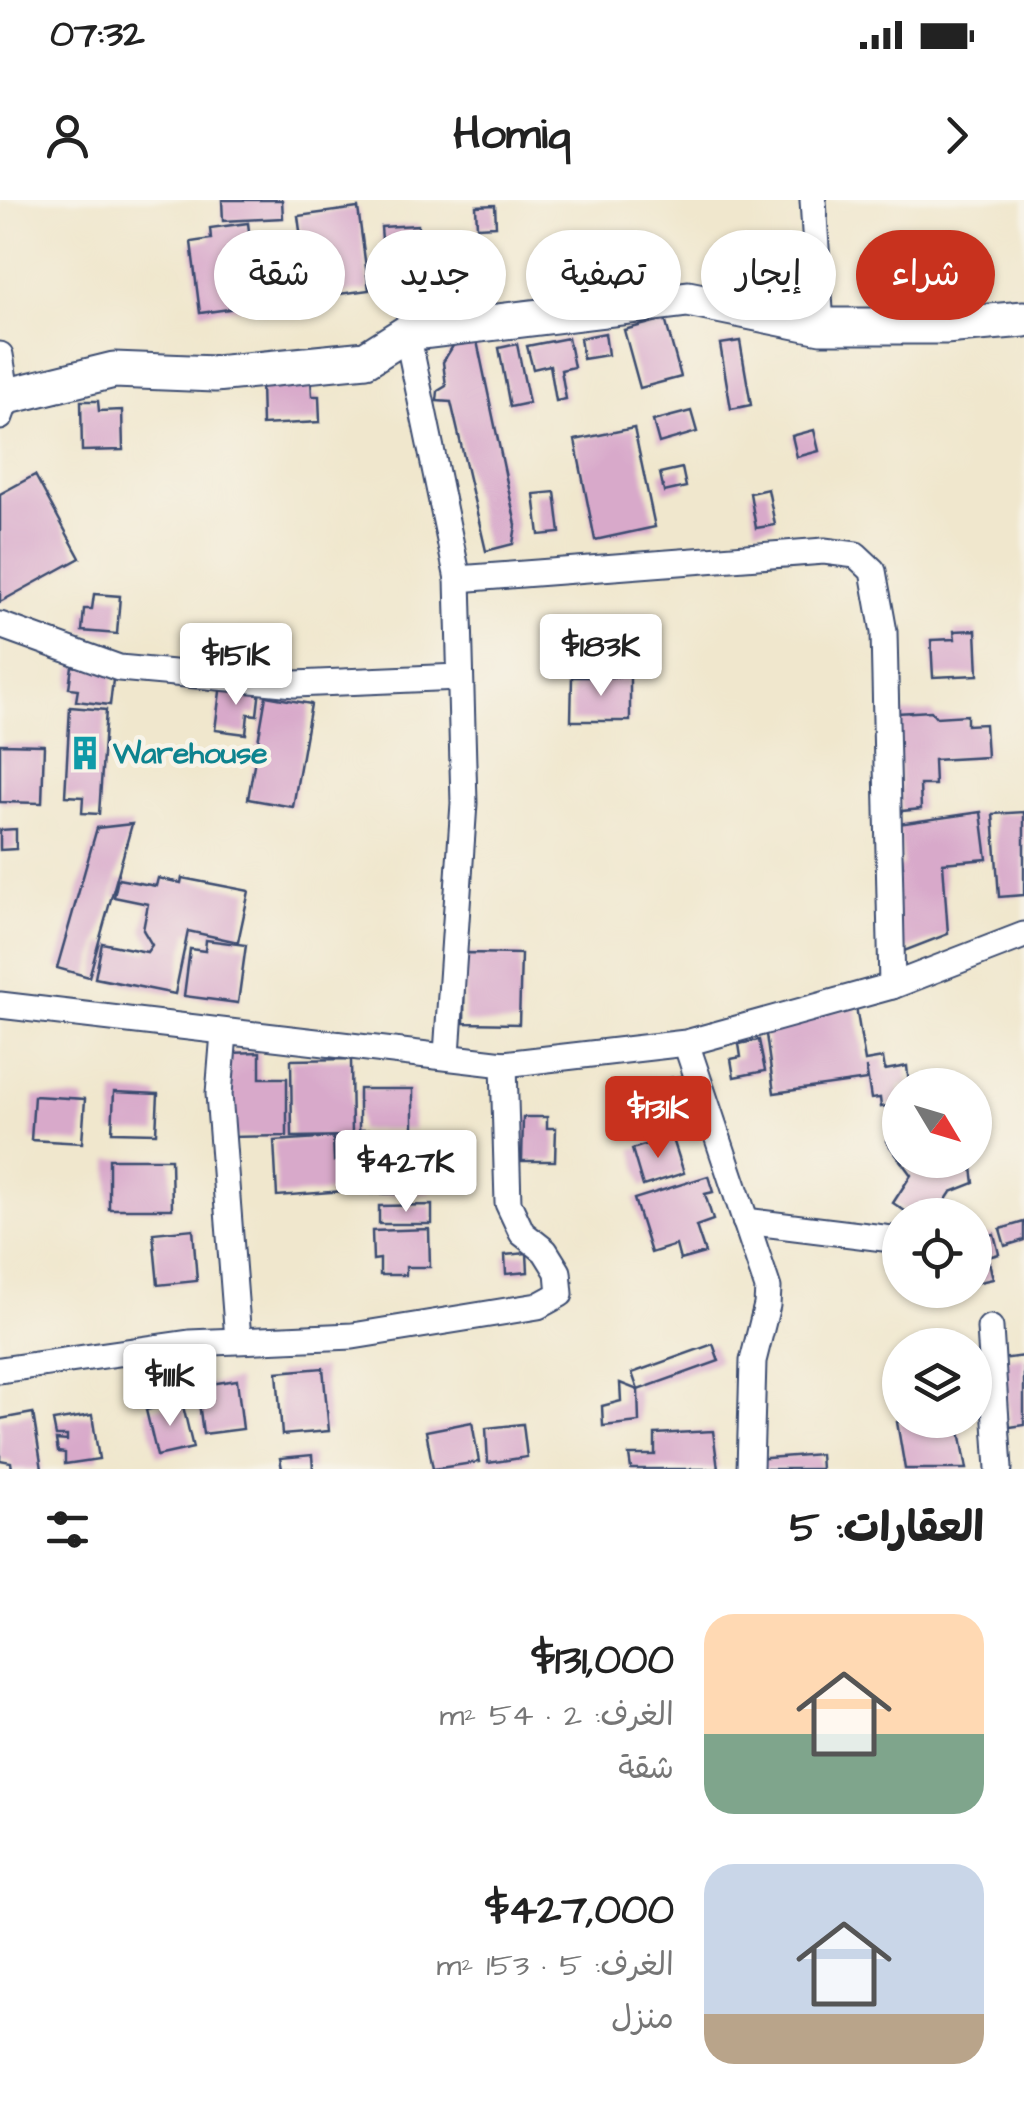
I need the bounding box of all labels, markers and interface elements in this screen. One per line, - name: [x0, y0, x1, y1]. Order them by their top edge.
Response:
- text: 07:32: [50, 9, 145, 61]
- text: Homiq: [453, 104, 571, 166]
- icon: person: [40, 108, 95, 163]
- icon: forward: [929, 108, 984, 163]
- chip: شقة: [214, 230, 345, 320]
- chip: جديد: [365, 230, 506, 320]
- chip: تصفية: [526, 230, 681, 320]
- chip: إيجار: [701, 230, 836, 320]
- chip: شراء: [856, 230, 995, 320]
- pin: $183K: [531, 614, 671, 699]
- pin: $151K: [166, 623, 306, 708]
- text: $183K: [562, 624, 640, 669]
- text: $151K: [202, 633, 270, 678]
- place label: Warehouse: [112, 733, 268, 775]
- building icon: Warehouse: [66, 734, 104, 772]
- north arrow: [882, 1068, 992, 1178]
- map controls: [882, 1068, 992, 1438]
- pin: $131K: [588, 1076, 728, 1161]
- text: $131K: [627, 1086, 689, 1131]
- pin: $427K: [336, 1130, 476, 1215]
- text: $427K: [358, 1140, 454, 1185]
- button: locate: [882, 1198, 992, 1308]
- button: layers: [882, 1328, 992, 1438]
- pin: $111K: [100, 1344, 240, 1429]
- text: $111K: [145, 1354, 195, 1399]
- text: العقارات: 5: [790, 1500, 984, 1558]
- icon: filters: [40, 1502, 95, 1557]
- text: $131,000: [532, 1632, 674, 1690]
- icon: home: [784, 1654, 904, 1774]
- text: الغرف: 2 · 54 m²: [439, 1693, 674, 1738]
- text: شقة: [618, 1746, 674, 1791]
- text: $427,000: [485, 1882, 674, 1940]
- icon: home: [784, 1904, 904, 2024]
- text: الغرف: 5 · 153 m²: [437, 1943, 674, 1988]
- text: منزل: [611, 1996, 674, 2041]

